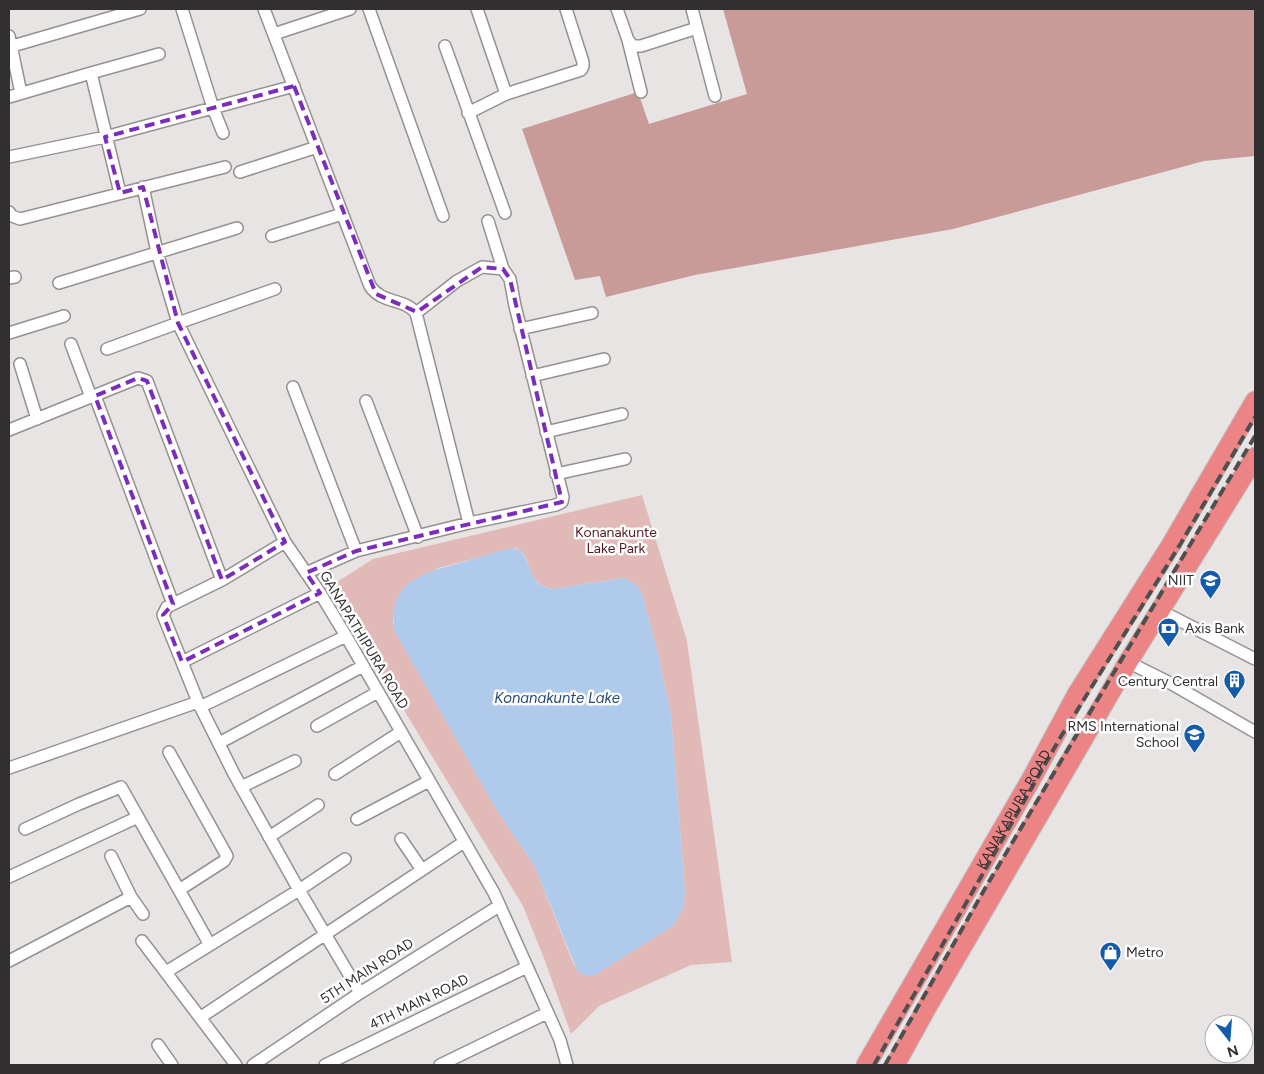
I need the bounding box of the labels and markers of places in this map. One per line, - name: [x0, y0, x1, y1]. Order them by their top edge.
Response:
- school or university icon: NIIT: [1198, 568, 1222, 599]
- place label: NIIT: [1168, 572, 1194, 589]
- bank icon: Axis Bank: [1157, 616, 1181, 647]
- place label: Axis Bank: [1185, 620, 1245, 637]
- building icon: Century Central: [1222, 669, 1246, 700]
- place label: Century Central: [1118, 673, 1218, 690]
- place label: RMS International School: [1067, 718, 1179, 751]
- school or university icon: RMS International School: [1183, 722, 1207, 753]
- shop icon: Metro: [1098, 940, 1122, 971]
- place label: Metro: [1126, 944, 1164, 961]

